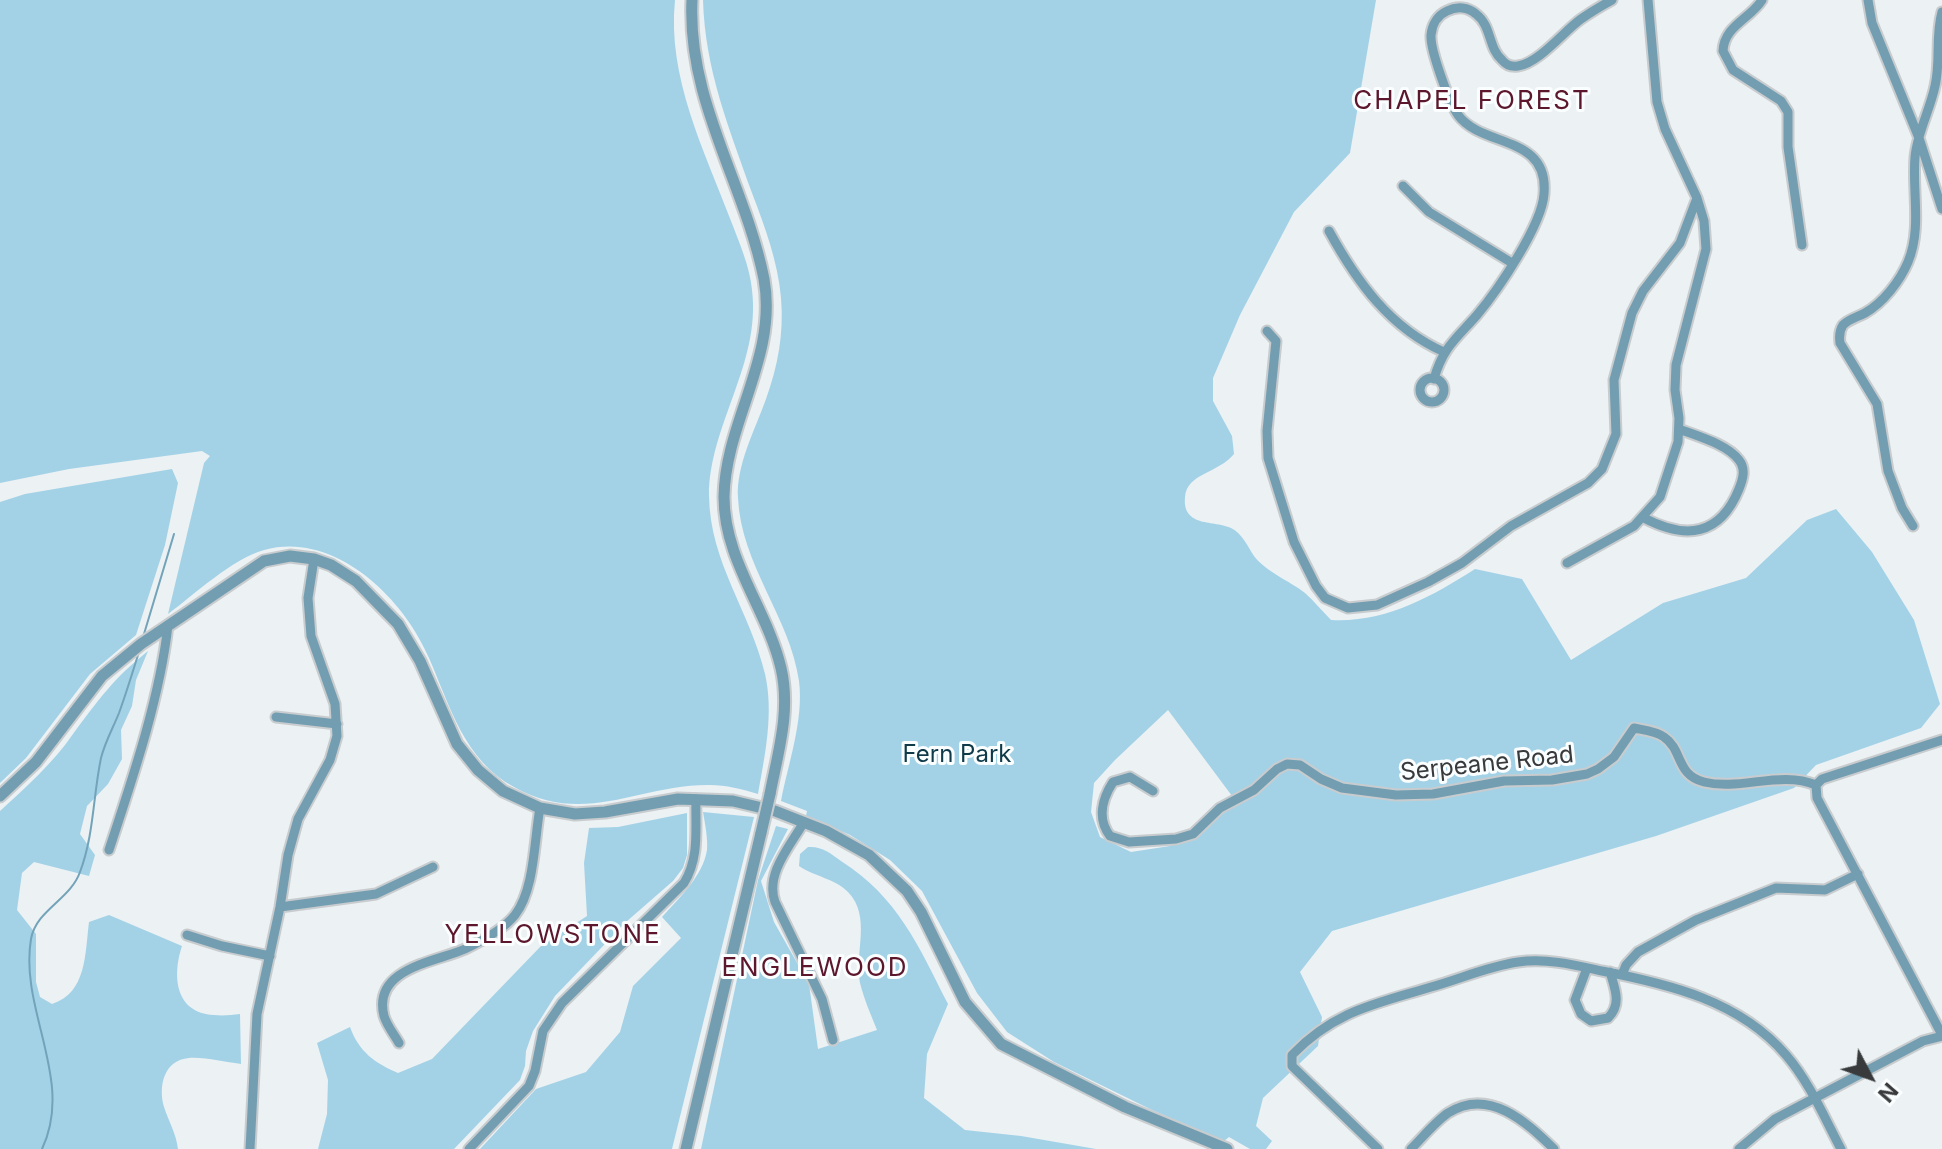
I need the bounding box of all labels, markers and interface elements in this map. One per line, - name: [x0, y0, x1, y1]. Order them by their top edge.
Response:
- district label: CHAPEL FOREST: [1353, 85, 1591, 117]
- park label: Fern Park: [903, 741, 1011, 769]
- street label: Serpeane Road: [1399, 741, 1575, 787]
- district label: YELLOWSTONE: [444, 919, 662, 951]
- district label: ENGLEWOOD: [721, 952, 909, 984]
- north arrow: [1830, 1037, 1910, 1117]
- text: N: [1873, 1078, 1903, 1108]

